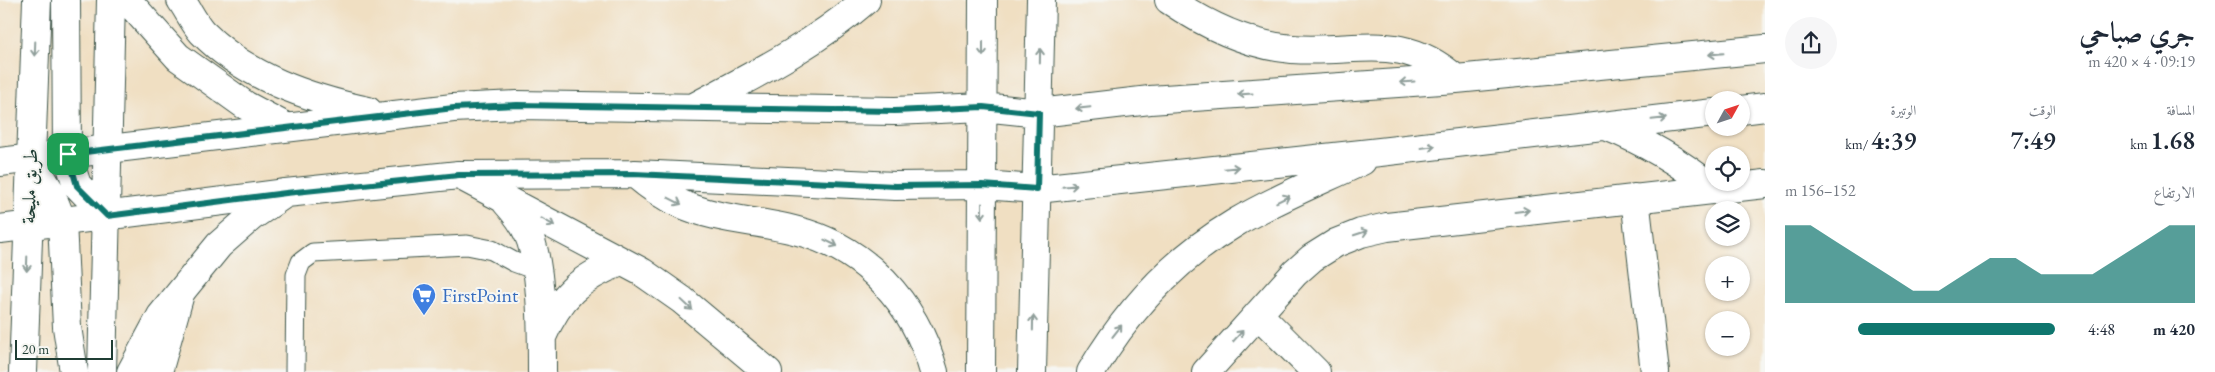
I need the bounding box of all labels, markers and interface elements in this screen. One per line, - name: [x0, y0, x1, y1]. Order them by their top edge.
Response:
- text: جري صباحي: [2079, 14, 2195, 50]
- button: share: [1785, 17, 1837, 69]
- one-way arrow: [30, 40, 40, 56]
- one-way arrow: [978, 40, 988, 56]
- one-way arrow: [1035, 48, 1045, 64]
- one-way arrow: [1709, 49, 1725, 59]
- text: 09:19 · 4 × 420 m: [2088, 51, 2195, 72]
- one-way arrow: [1400, 78, 1416, 87]
- one-way arrow: [1238, 89, 1254, 98]
- north arrow: [1705, 91, 1750, 136]
- map controls: [1705, 91, 1750, 356]
- text: الوتيرة: [1891, 101, 1916, 119]
- text: الوقت: [2029, 101, 2056, 119]
- text: المسافة: [2166, 101, 2195, 119]
- one-way arrow: [1076, 103, 1092, 113]
- one-way arrow: [1651, 114, 1667, 124]
- text: 4:39: [1871, 124, 1916, 156]
- text: 7:49: [2010, 124, 2056, 156]
- text: 1.68: [2150, 124, 2195, 156]
- pin: [47, 133, 89, 175]
- text: /km: [1845, 135, 1871, 153]
- text: km: [2130, 135, 2150, 153]
- icon: arrive: [54, 140, 82, 168]
- one-way arrow: [1420, 141, 1436, 151]
- button: locate: [1705, 146, 1750, 191]
- street label: طريق مليحة: [15, 148, 43, 224]
- one-way arrow: [1224, 163, 1240, 173]
- text: 152–156 m: [1785, 180, 1856, 201]
- one-way arrow: [1062, 181, 1078, 191]
- text: الارتفاع: [2153, 182, 2195, 203]
- one-way arrow: [1275, 194, 1290, 203]
- one-way arrow: [667, 197, 682, 206]
- button: layers: [1705, 201, 1750, 246]
- one-way arrow: [977, 202, 987, 219]
- one-way arrow: [1513, 206, 1529, 216]
- one-way arrow: [541, 217, 556, 227]
- one-way arrow: [1353, 228, 1369, 238]
- one-way arrow: [823, 239, 838, 248]
- one-way arrow: [22, 255, 32, 271]
- button: +: [1705, 256, 1750, 301]
- supermarket icon: FirstPoint: [411, 282, 437, 316]
- place label: FirstPoint: [442, 282, 519, 308]
- one-way arrow: [681, 299, 694, 311]
- button: −: [1705, 311, 1750, 356]
- one-way arrow: [1029, 316, 1038, 332]
- text: 4:48: [2088, 319, 2115, 340]
- text: 420 m: [2153, 319, 2195, 340]
- one-way arrow: [1111, 325, 1122, 338]
- one-way arrow: [1232, 329, 1244, 342]
- scale bar: [15, 337, 112, 360]
- text: 20 m: [22, 340, 49, 358]

